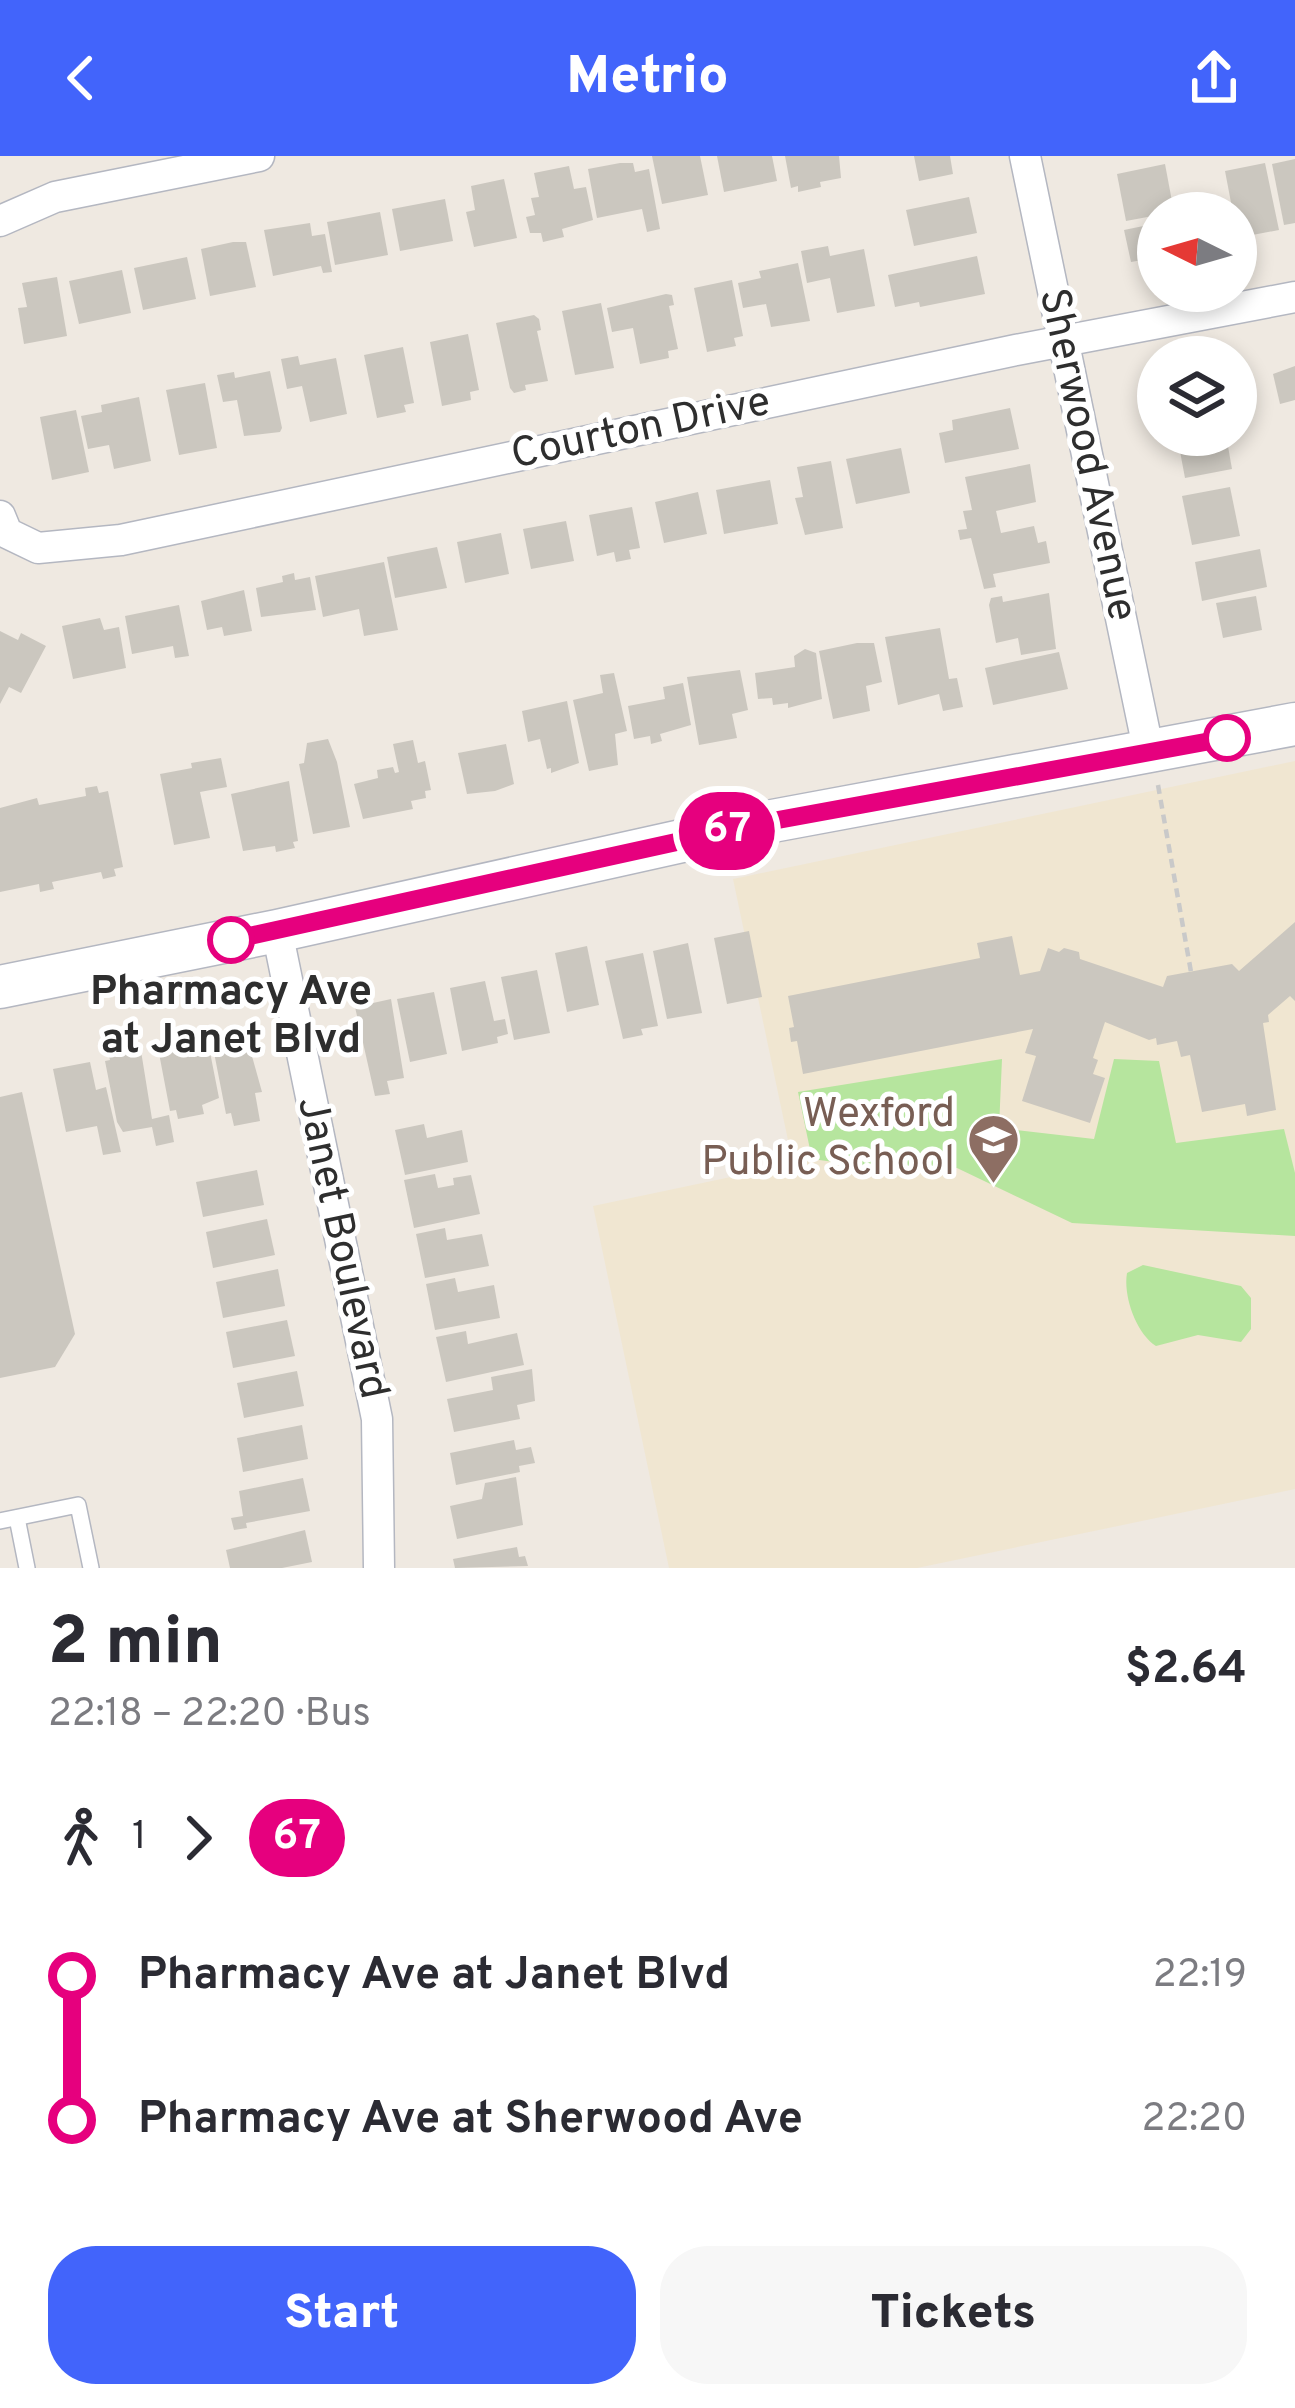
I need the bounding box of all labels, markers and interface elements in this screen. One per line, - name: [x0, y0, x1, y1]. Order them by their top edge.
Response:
- text: Metrio: [566, 44, 729, 113]
- icon: back: [48, 45, 114, 111]
- icon: share: [1181, 45, 1247, 111]
- north arrow: [1137, 192, 1257, 312]
- map controls: [1137, 192, 1257, 456]
- street label: Sherwood Avenue: [1025, 284, 1147, 626]
- button: layers: [1137, 336, 1257, 456]
- street label: Courton Drive: [507, 377, 775, 483]
- unlabelled marker: [1205, 716, 1249, 760]
- line badge: 67: [673, 792, 781, 870]
- text: 67: [703, 804, 751, 857]
- marker: Pharmacy Ave at Janet Blvd: [209, 918, 253, 962]
- place label: Pharmacy Ave at Janet Blvd: [90, 967, 372, 1068]
- place label: Wexford Public School: [701, 1089, 955, 1190]
- street label: Janet Boulevard: [283, 1092, 399, 1404]
- school or university icon: Wexford Public School: [966, 1111, 1022, 1185]
- text: 2 min: [48, 1604, 223, 1687]
- text: $2.64: [1125, 1642, 1247, 1699]
- text: 22:18 – 22:20 · Bus: [48, 1691, 371, 1740]
- icon: walk: [48, 1805, 114, 1871]
- icon: forward: [165, 1805, 231, 1871]
- text: 67: [273, 1811, 321, 1864]
- text: 1: [132, 1814, 147, 1863]
- text: Pharmacy Ave at Janet Blvd: [138, 1948, 730, 2005]
- text: 22:19: [1153, 1952, 1247, 2001]
- text: Pharmacy Ave at Sherwood Ave: [138, 2092, 803, 2149]
- text: 22:20: [1142, 2096, 1247, 2145]
- button: Start: [48, 2246, 636, 2384]
- button: Tickets: [660, 2246, 1247, 2384]

